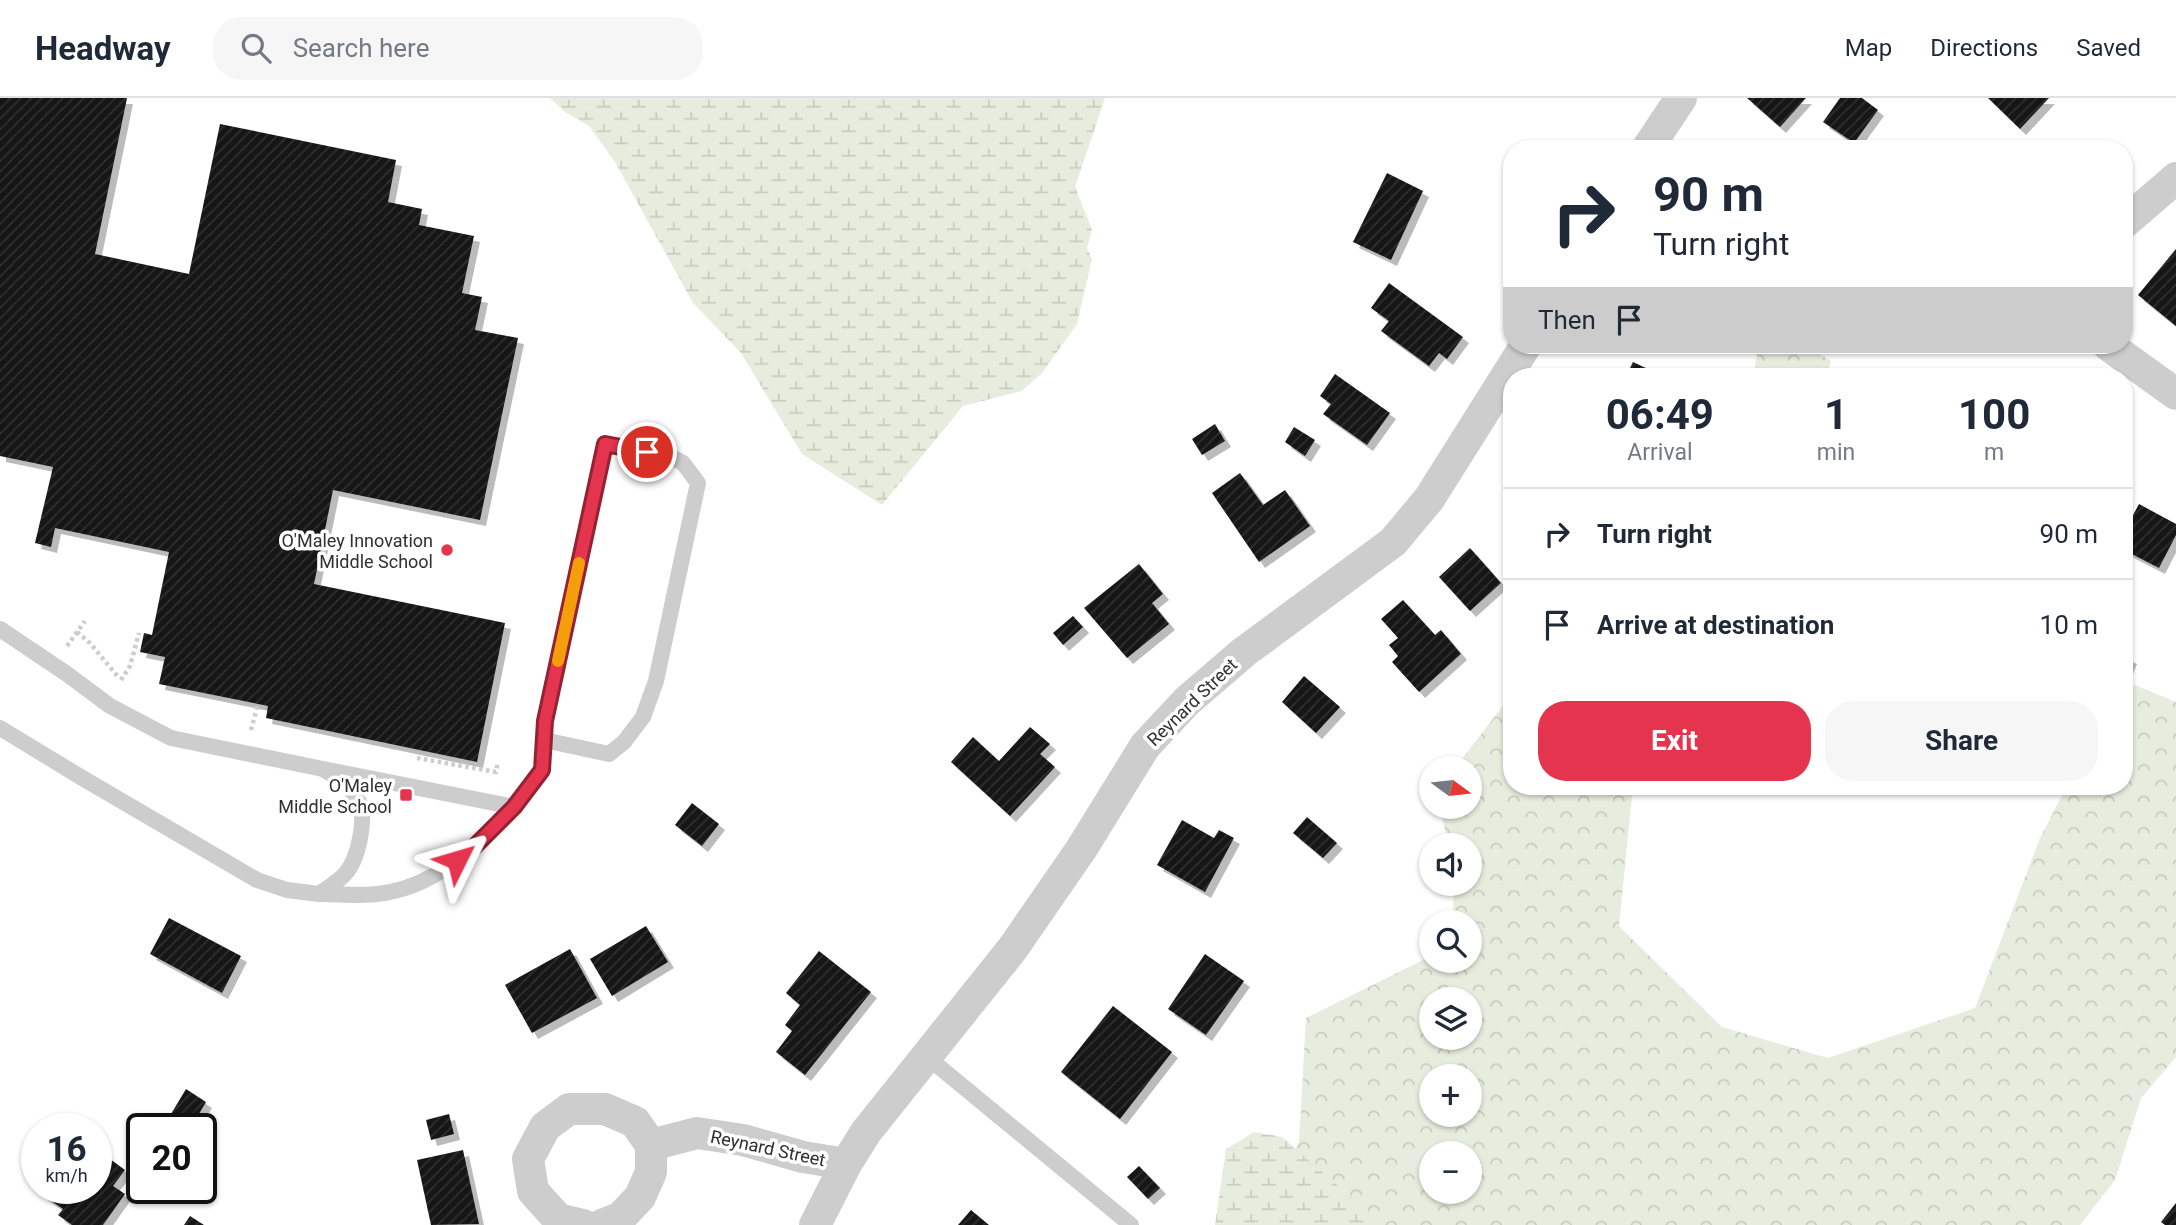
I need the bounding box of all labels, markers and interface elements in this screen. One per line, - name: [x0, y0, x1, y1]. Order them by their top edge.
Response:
- search box: [213, 17, 703, 80]
- text: Headway: [35, 29, 171, 68]
- icon: search: [237, 29, 275, 67]
- text: Search here: [293, 33, 429, 63]
- text: Map: [1845, 34, 1892, 62]
- text: Directions: [1930, 34, 2038, 62]
- text: Saved: [2076, 34, 2141, 62]
- text: 90 m: [1653, 166, 1764, 223]
- icon: right: [1538, 168, 1629, 259]
- text: Turn right: [1653, 225, 1789, 263]
- icon: arrive: [1610, 301, 1648, 339]
- text: Then: [1538, 305, 1596, 335]
- text: 06:49: [1606, 390, 1714, 439]
- text: 1: [1824, 390, 1848, 439]
- text: 100: [1958, 390, 2030, 439]
- pin: [617, 422, 677, 482]
- icon: arrive: [628, 433, 666, 471]
- text: Arrival: [1627, 439, 1693, 466]
- text: min: [1817, 439, 1855, 466]
- text: m: [1984, 439, 2004, 466]
- icon: right: [1538, 515, 1576, 553]
- text: Turn right: [1597, 519, 1712, 549]
- text: 90 m: [2040, 519, 2098, 549]
- place label: O'Maley Innovation Middle School: [281, 530, 433, 572]
- marker: O'Maley Innovation Middle School: [439, 542, 455, 558]
- icon: arrive: [1538, 606, 1576, 644]
- text: Arrive at destination: [1597, 610, 1834, 640]
- text: 10 m: [2040, 610, 2098, 640]
- street label: Reynard Street: [1143, 654, 1241, 750]
- button: Exit: [1538, 701, 1811, 781]
- button: Share: [1825, 701, 2098, 781]
- north arrow: [1419, 756, 1482, 819]
- map controls: [1419, 756, 1482, 1204]
- place label: O'Maley Middle School: [278, 775, 392, 817]
- marker: O'Maley Middle School: [398, 787, 414, 803]
- position arrow: [420, 823, 494, 897]
- button: sound: [1419, 833, 1482, 896]
- button: search: [1419, 910, 1482, 973]
- button: layers: [1419, 987, 1482, 1050]
- button: +: [1419, 1064, 1482, 1127]
- speed limit sign: 20: [126, 1113, 217, 1204]
- street label: Reynard Street: [709, 1126, 827, 1170]
- text: 16: [46, 1129, 87, 1170]
- button: −: [1419, 1141, 1482, 1204]
- text: km/h: [45, 1165, 88, 1186]

